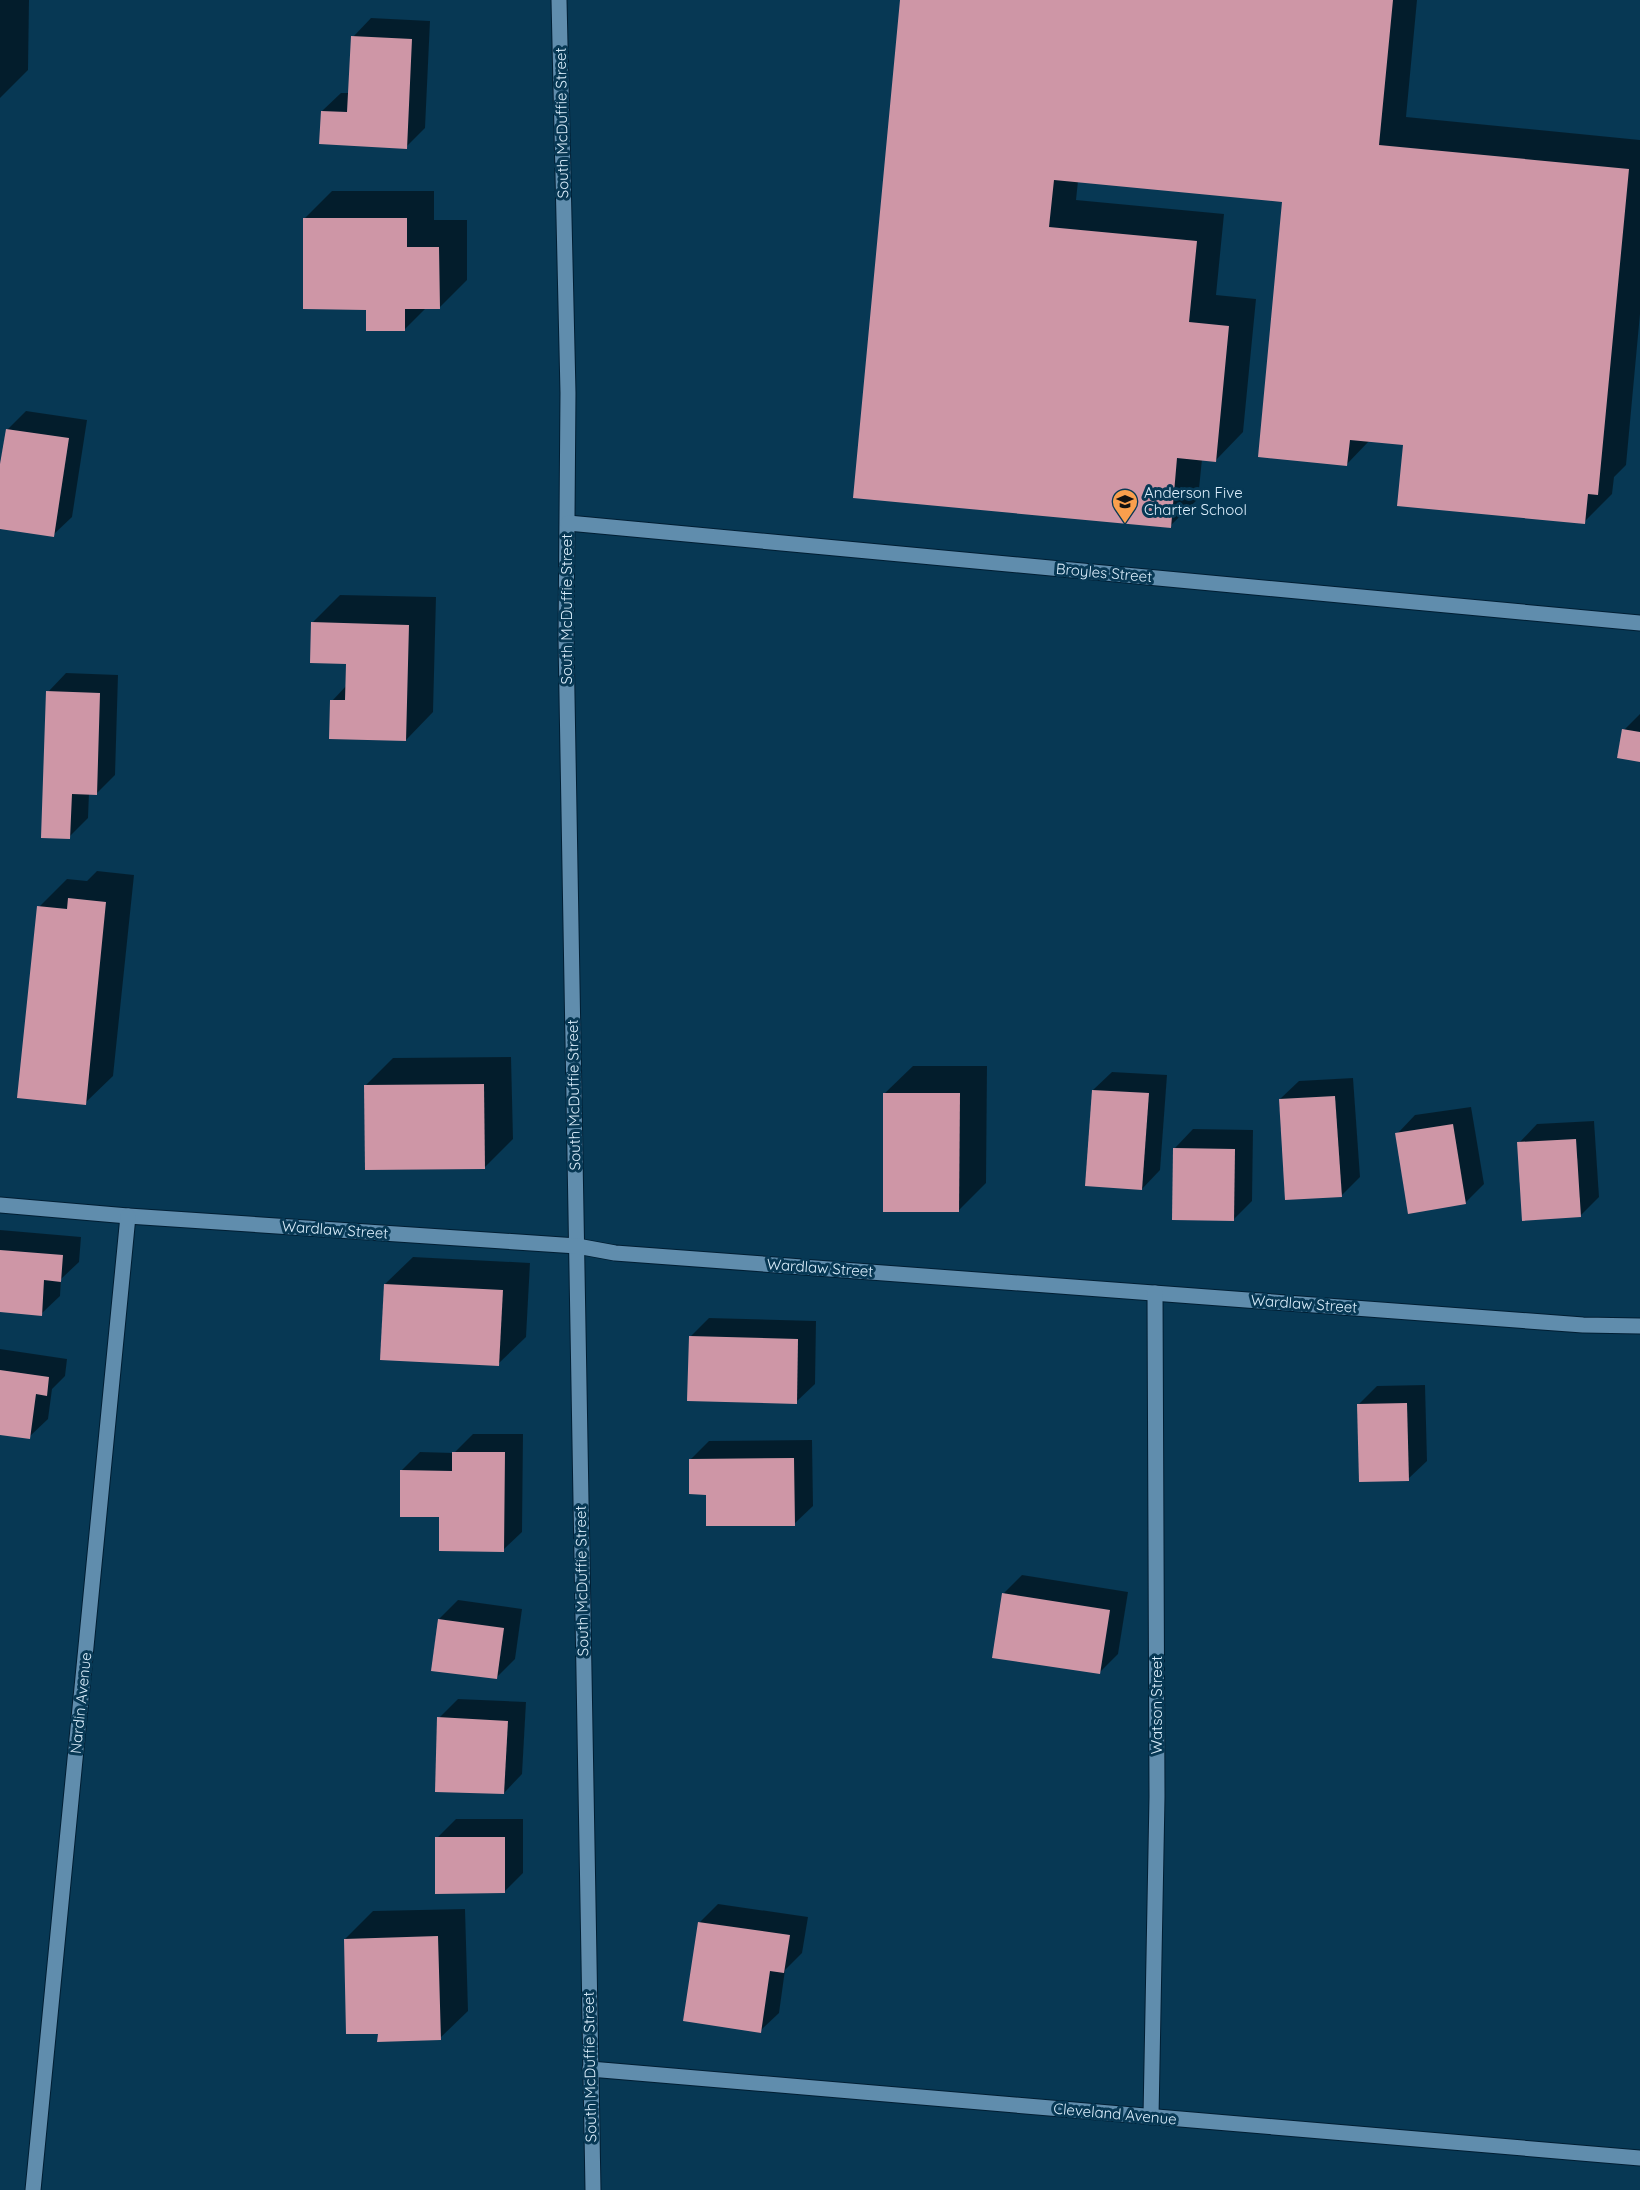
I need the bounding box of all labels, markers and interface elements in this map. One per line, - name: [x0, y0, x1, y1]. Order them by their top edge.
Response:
- street label: South McDuffie Street: [551, 47, 572, 199]
- place label: Anderson Five Charter School: [1144, 483, 1247, 519]
- school or university icon: Anderson Five Charter School: [1110, 487, 1140, 525]
- street label: South McDuffie Street: [557, 534, 576, 684]
- street label: Broyles Street: [1055, 559, 1153, 586]
- street label: South McDuffie Street: [563, 1019, 584, 1171]
- street label: Wardlaw Street: [281, 1216, 389, 1243]
- street label: Wardlaw Street: [766, 1254, 874, 1281]
- street label: Wardlaw Street: [1250, 1290, 1358, 1317]
- street label: South McDuffie Street: [571, 1505, 592, 1657]
- street label: Nardin Avenue: [66, 1651, 95, 1755]
- street label: Watson Street: [1147, 1656, 1166, 1754]
- street label: South McDuffie Street: [579, 1991, 600, 2143]
- street label: Cleveland Avenue: [1053, 2099, 1177, 2128]

